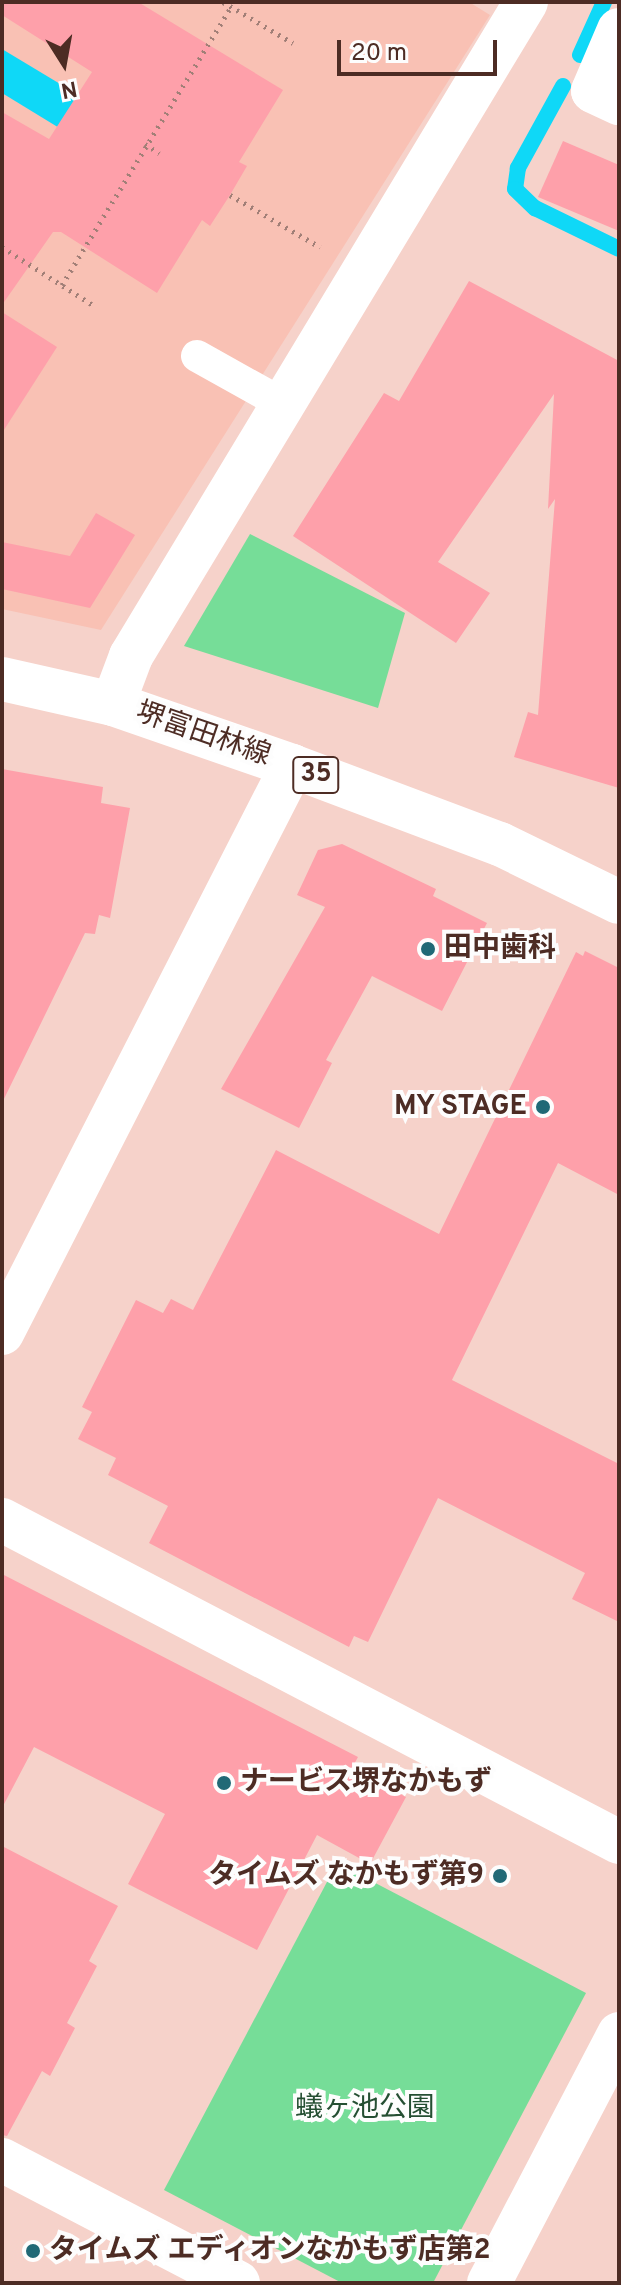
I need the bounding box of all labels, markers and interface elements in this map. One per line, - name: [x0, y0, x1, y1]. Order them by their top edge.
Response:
- north arrow: [24, 24, 104, 104]
- scale bar: [341, 24, 501, 74]
- text: 20 m: [351, 39, 407, 69]
- text: N: [58, 73, 79, 103]
- street label: 堺富田林線: [131, 696, 275, 774]
- road number: 35: [292, 753, 340, 797]
- place label: 田中歯科: [444, 932, 556, 966]
- marker: 田中歯科: [419, 940, 437, 958]
- place label: MY STAGE: [393, 1090, 527, 1124]
- marker: MY STAGE: [534, 1098, 552, 1116]
- place label: ナービス堺なかもず: [240, 1766, 492, 1800]
- marker: ナービス堺なかもず: [215, 1774, 233, 1792]
- place label: タイムズ なかもず第9: [208, 1859, 484, 1893]
- marker: タイムズ なかもず第9: [491, 1867, 509, 1885]
- park label: 蟻ヶ池公園: [295, 2092, 435, 2126]
- place label: タイムズ エディオンなかもず店第2: [49, 2234, 493, 2268]
- marker: タイムズ エディオンなかもず店第2: [24, 2242, 42, 2260]

